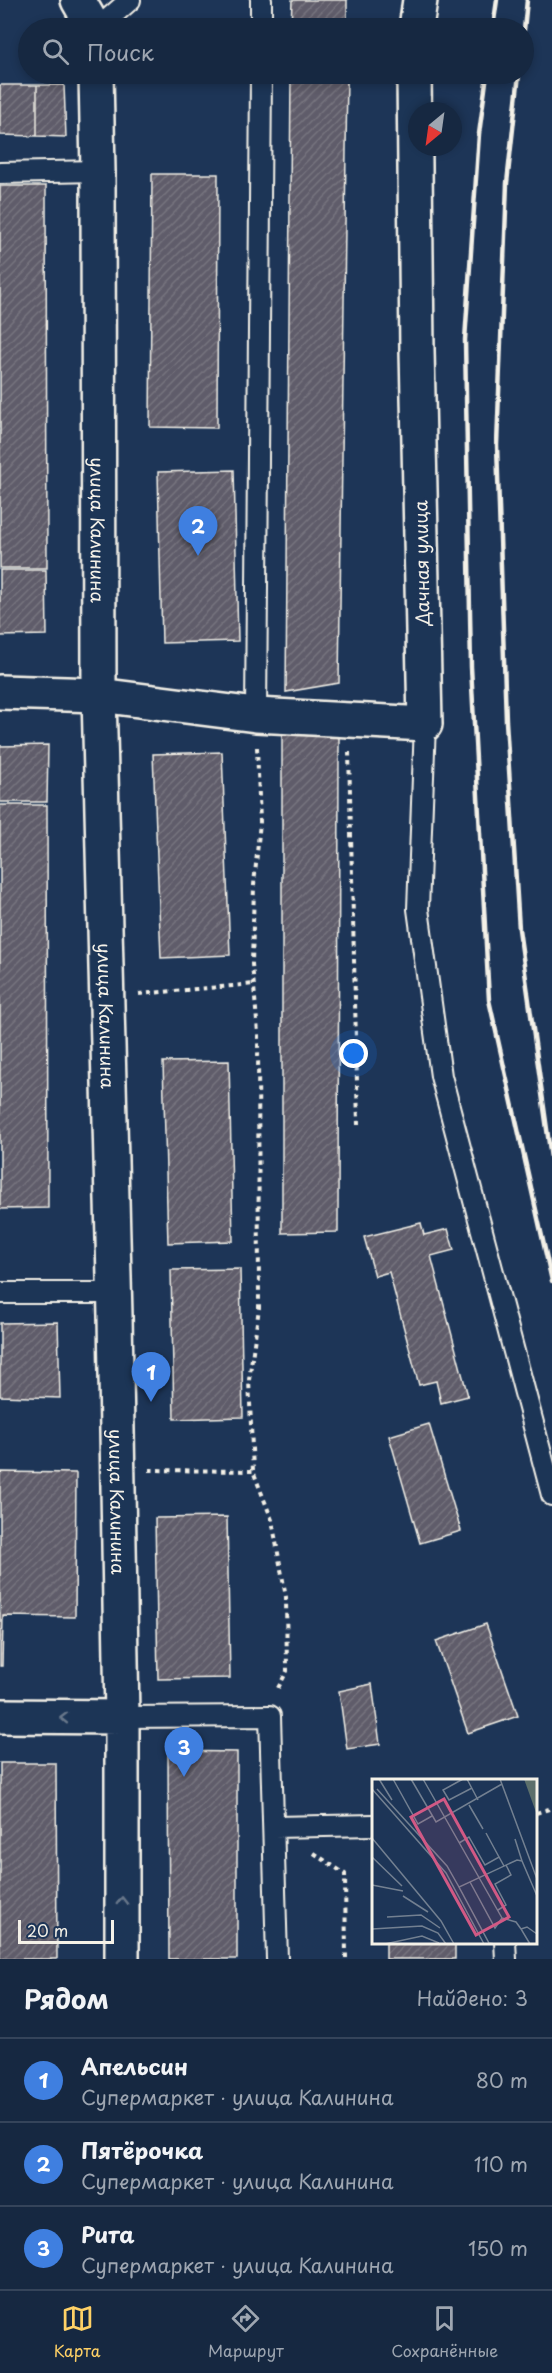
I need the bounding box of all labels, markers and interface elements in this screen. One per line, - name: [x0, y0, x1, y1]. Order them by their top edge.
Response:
- search box: [18, 18, 534, 84]
- icon: search: [39, 35, 72, 68]
- text: Поиск: [87, 35, 154, 68]
- north arrow: [408, 102, 462, 156]
- street label: улица Калинина: [85, 457, 112, 603]
- street label: Дачная улица: [406, 499, 436, 627]
- pin: 2: [178, 506, 218, 556]
- street label: улица Калинина: [92, 943, 123, 1090]
- your location: [339, 1039, 368, 1068]
- pin: 1: [132, 1352, 170, 1402]
- street label: улица Калинина: [103, 1429, 133, 1575]
- one-way arrow: [59, 1711, 68, 1724]
- pin: 3: [164, 1728, 204, 1777]
- inset map: [372, 1779, 537, 1944]
- one-way arrow: [116, 1896, 128, 1905]
- scale bar: [18, 1917, 114, 1944]
- text: 20 m: [27, 1918, 68, 1942]
- text: Рядом: [24, 1979, 109, 2018]
- text: Найдено: 3: [417, 1983, 528, 2013]
- text: Апельсин: [81, 2049, 188, 2082]
- text: 1: [39, 2065, 48, 2095]
- text: 80 m: [476, 2065, 528, 2095]
- text: Супермаркет · улица Калинина: [81, 2082, 394, 2112]
- text: Пятёрочка: [81, 2133, 203, 2166]
- text: 2: [36, 2149, 51, 2179]
- text: 110 m: [474, 2149, 528, 2179]
- text: Супермаркет · улица Калинина: [81, 2166, 394, 2196]
- text: Рита: [81, 2217, 135, 2250]
- text: 3: [37, 2233, 50, 2263]
- text: 150 m: [468, 2233, 528, 2263]
- text: Супермаркет · улица Калинина: [81, 2250, 394, 2280]
- tab: Карта: [54, 2302, 101, 2362]
- tab: Маршрут: [208, 2302, 284, 2362]
- tab: Сохранённые: [391, 2302, 498, 2362]

